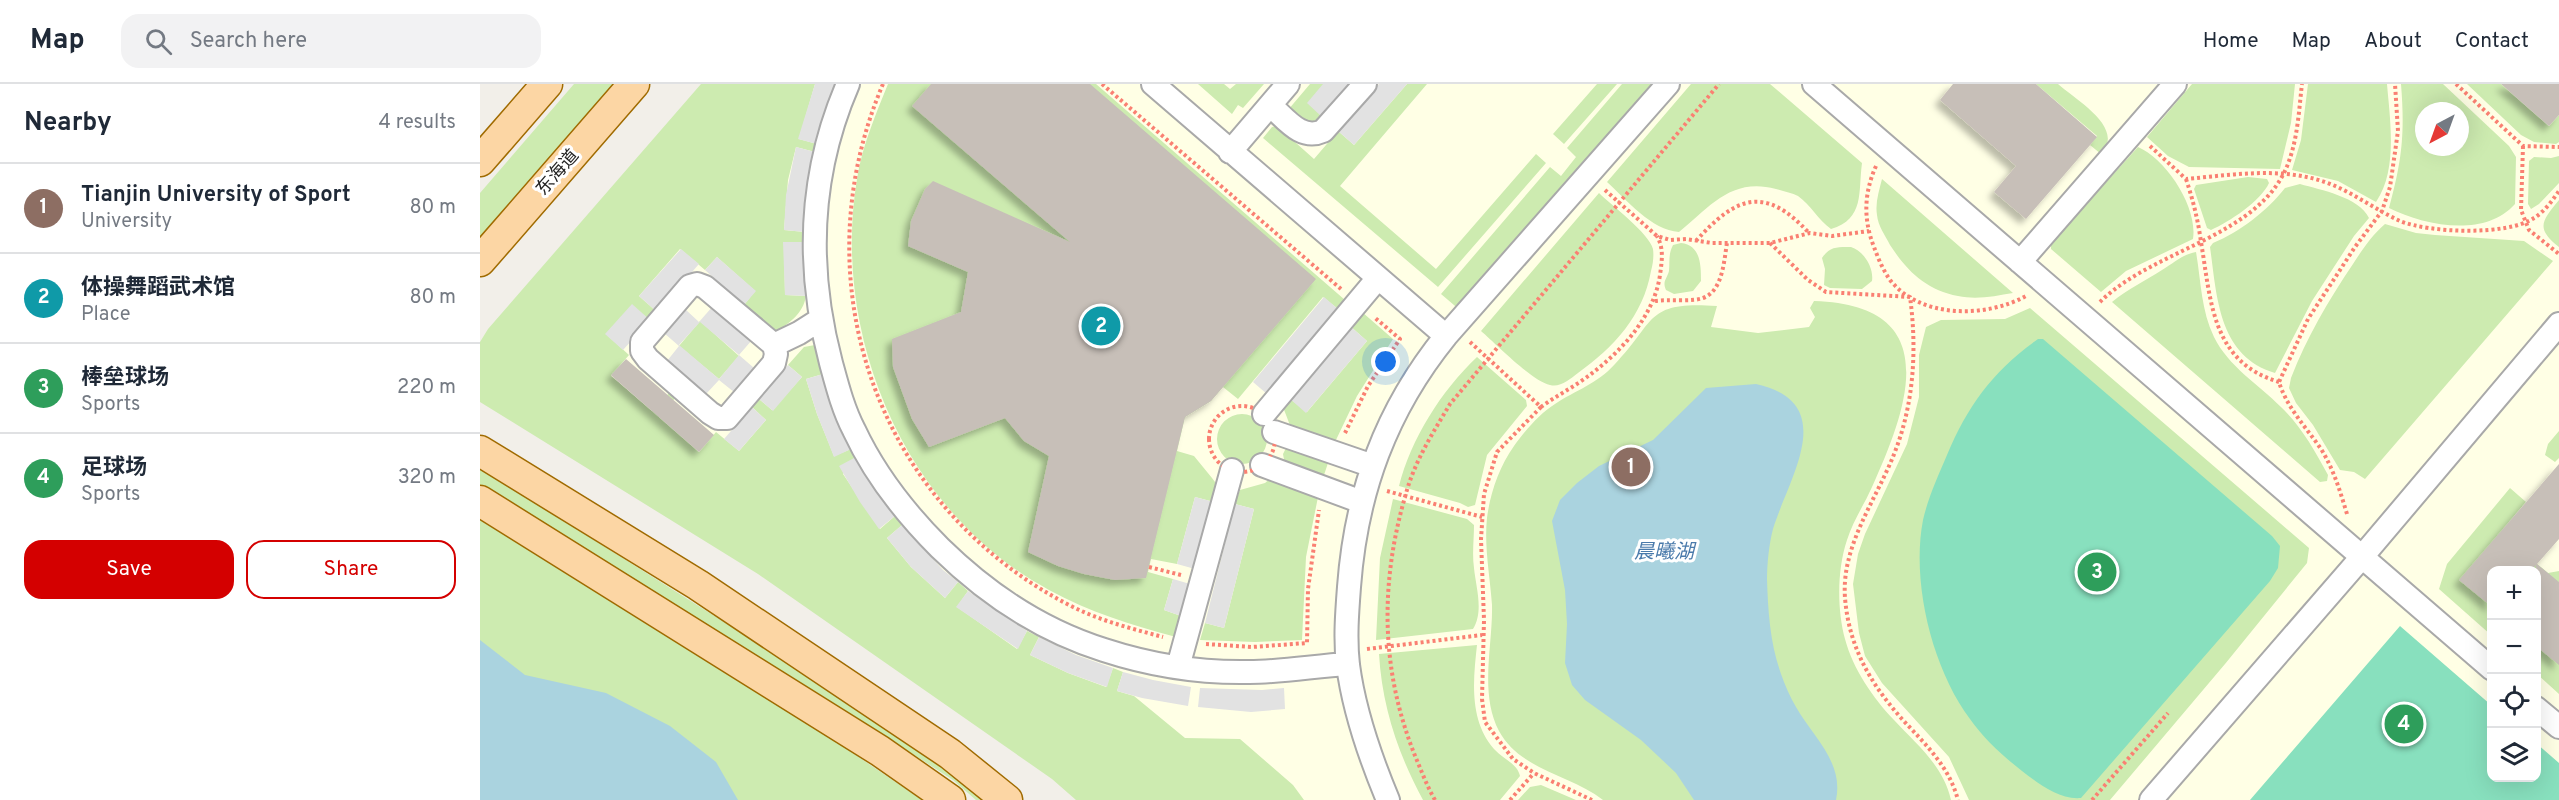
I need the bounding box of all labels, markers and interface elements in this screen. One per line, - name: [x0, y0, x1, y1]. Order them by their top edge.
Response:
- search box: [121, 14, 541, 68]
- text: Map: [30, 23, 85, 59]
- icon: search: [142, 25, 175, 58]
- text: Search here: [190, 28, 307, 55]
- text: Home: [2203, 28, 2259, 55]
- text: Map: [2292, 28, 2331, 55]
- text: About: [2364, 28, 2422, 55]
- text: Contact: [2455, 28, 2529, 55]
- north arrow: [2415, 102, 2469, 156]
- text: Nearby: [24, 107, 112, 140]
- text: 4 results: [379, 110, 456, 136]
- street label: 东海道: [532, 145, 585, 201]
- text: Tianjin University of Sport: [81, 182, 351, 209]
- text: 1: [40, 195, 48, 221]
- text: 80 m: [410, 195, 456, 221]
- text: University: [81, 209, 172, 235]
- text: 体操·舞蹈·武术馆: [81, 275, 235, 302]
- text: 2: [37, 285, 50, 311]
- text: 80 m: [410, 285, 456, 311]
- text: Place: [81, 302, 131, 328]
- pin: 2: [1082, 304, 1120, 348]
- your location: [1371, 347, 1400, 376]
- text: 棒垒球场: [81, 365, 169, 392]
- text: 3: [38, 375, 50, 401]
- text: 220 m: [397, 375, 456, 401]
- text: Sports: [81, 392, 141, 418]
- pin: 1: [1612, 444, 1650, 490]
- text: 足球场: [81, 455, 147, 482]
- text: 4: [37, 465, 50, 491]
- text: 320 m: [398, 465, 456, 491]
- text: Sports: [81, 482, 141, 508]
- button: Save: [24, 540, 234, 599]
- button: Share: [246, 540, 456, 599]
- water label: 晨曦湖: [1634, 540, 1697, 566]
- pin: 3: [2078, 550, 2116, 594]
- map controls: [2487, 566, 2541, 782]
- button: +: [2487, 566, 2541, 620]
- button: −: [2487, 620, 2541, 674]
- button: locate: [2487, 674, 2541, 728]
- pin: 4: [2384, 702, 2424, 746]
- button: layers: [2487, 728, 2541, 782]

